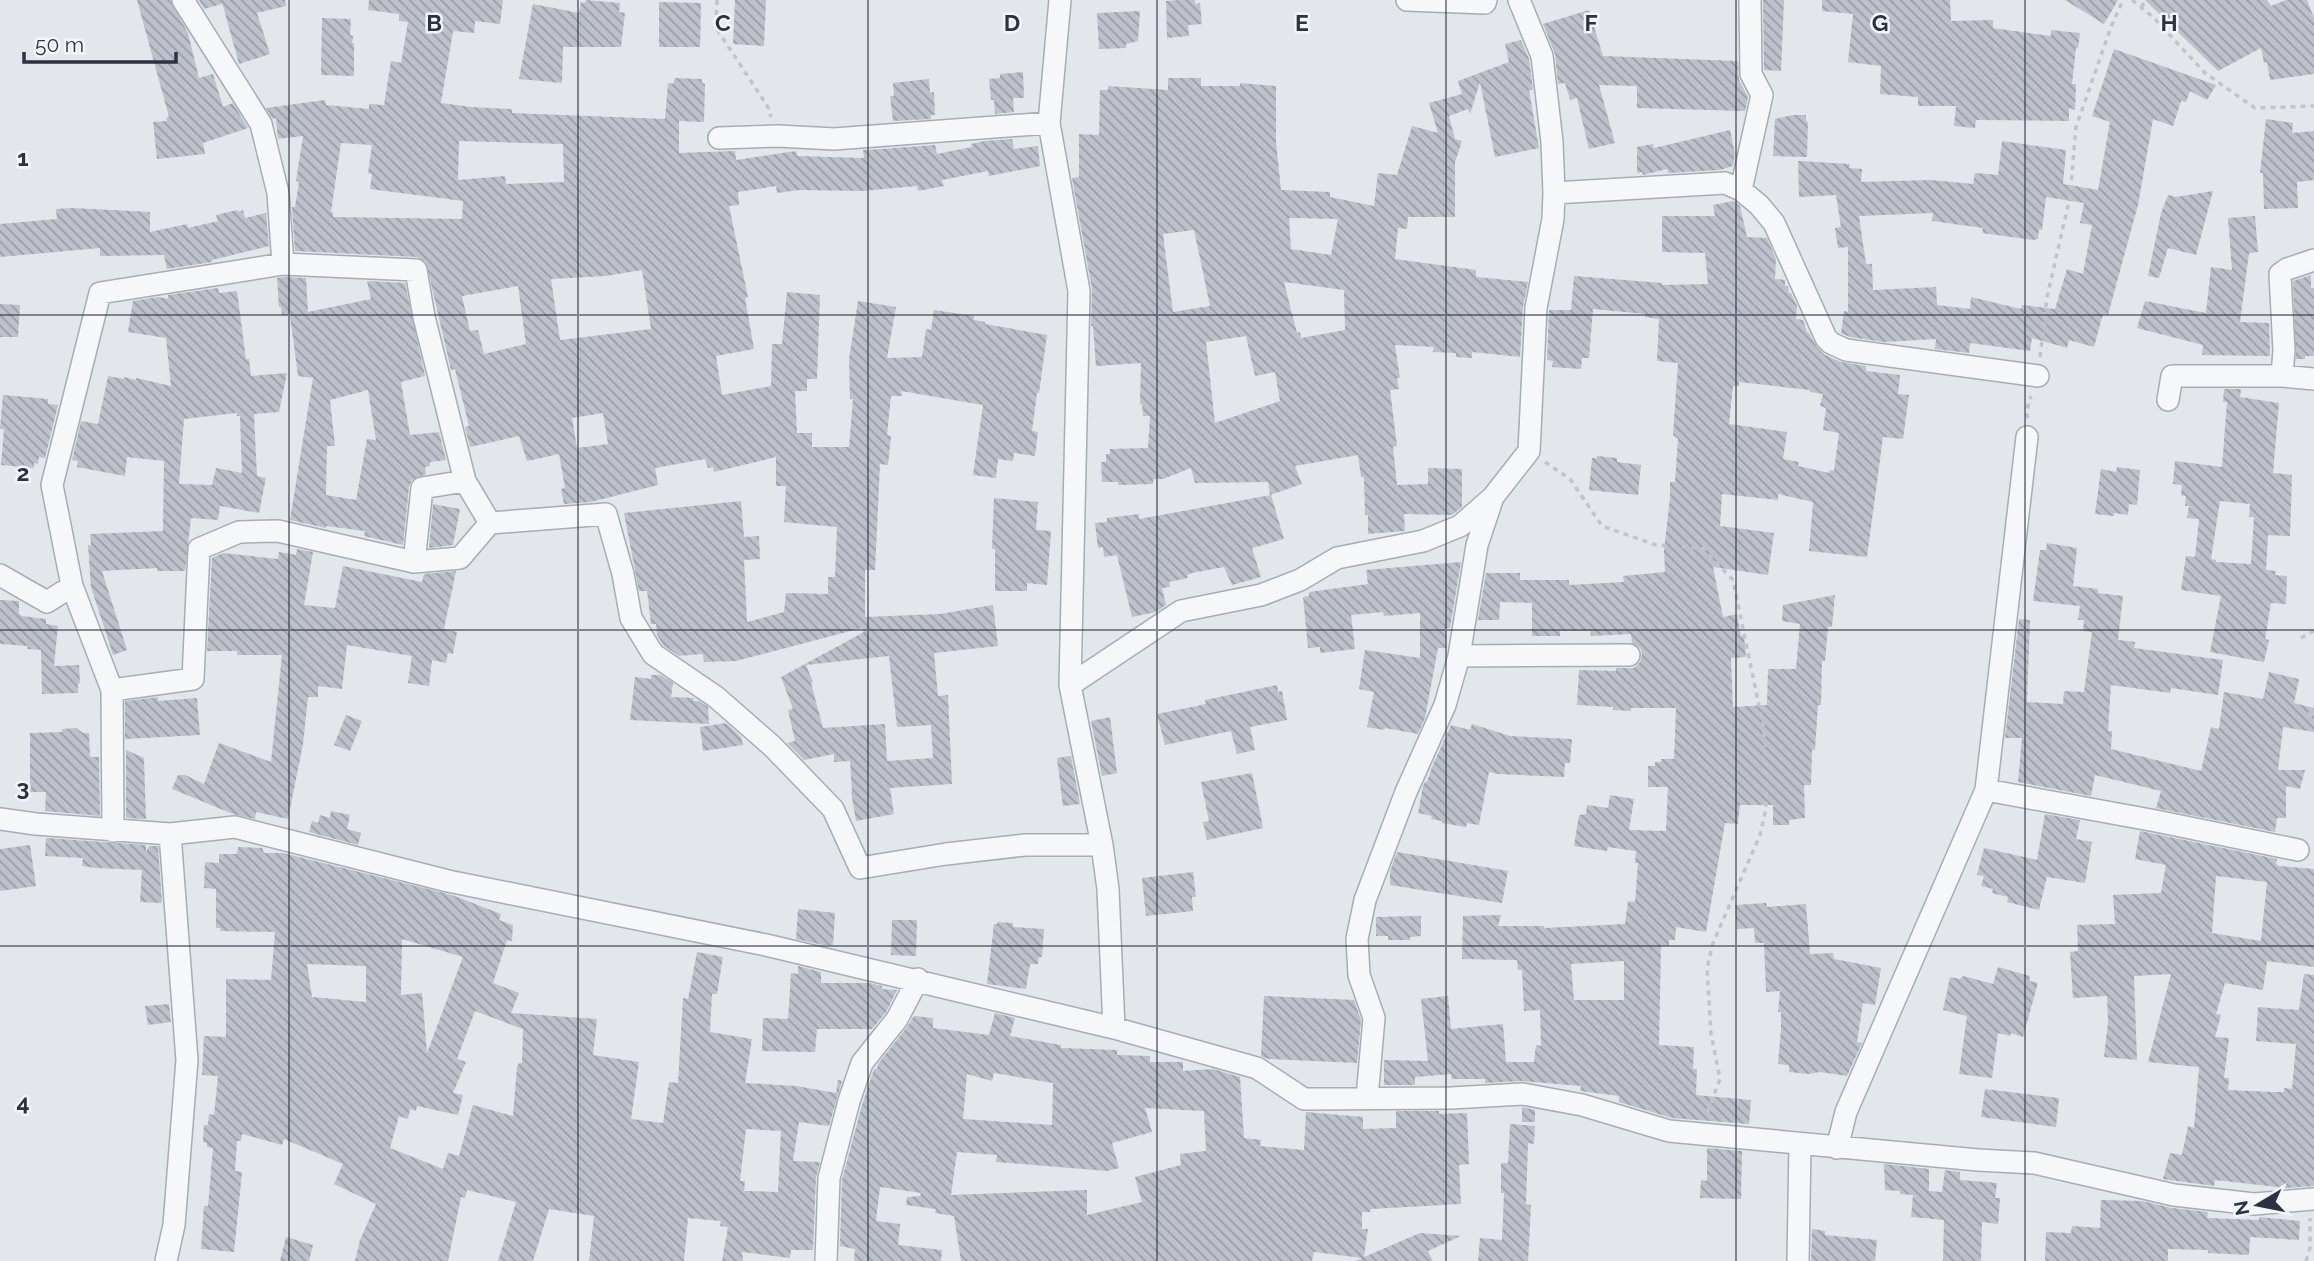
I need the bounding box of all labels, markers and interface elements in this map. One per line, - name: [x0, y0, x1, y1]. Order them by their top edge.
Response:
- text: B: [426, 9, 442, 36]
- text: C: [715, 9, 731, 36]
- text: D: [1004, 9, 1020, 36]
- text: E: [1295, 9, 1309, 36]
- text: F: [1584, 9, 1598, 36]
- text: G: [1872, 9, 1888, 36]
- text: H: [2160, 9, 2178, 36]
- scale bar: [24, 21, 177, 65]
- text: 50 m: [35, 32, 84, 57]
- text: 1: [17, 144, 29, 171]
- text: 2: [17, 459, 29, 486]
- text: 3: [17, 774, 29, 801]
- text: 4: [16, 1089, 30, 1116]
- north arrow: [2223, 1170, 2293, 1240]
- text: N: [2229, 1199, 2253, 1217]

